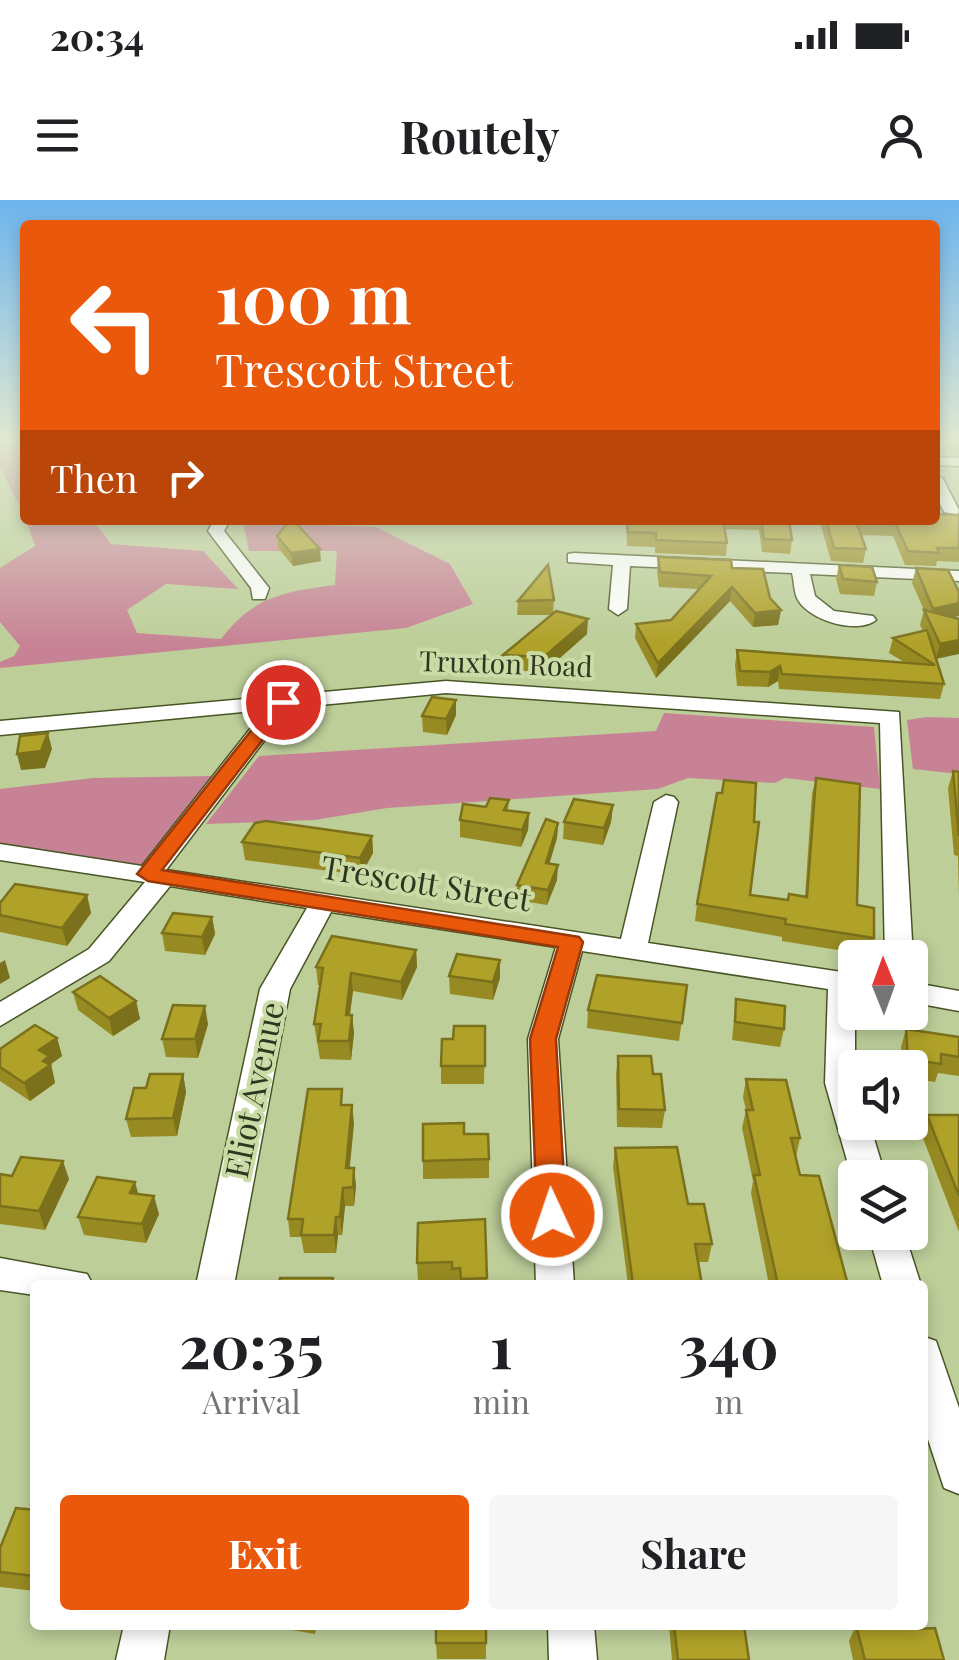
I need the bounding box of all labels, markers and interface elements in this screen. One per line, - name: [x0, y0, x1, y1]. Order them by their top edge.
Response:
- text: 20:34: [50, 10, 144, 61]
- text: Routely: [400, 105, 559, 165]
- icon: menu: [30, 108, 85, 163]
- icon: person: [874, 108, 929, 163]
- text: 100 m: [215, 248, 412, 342]
- icon: left: [50, 260, 180, 390]
- text: Trescott Street: [215, 338, 513, 398]
- icon: right: [158, 450, 213, 505]
- text: Then: [50, 452, 138, 503]
- street label: Truxton Road: [419, 641, 593, 684]
- pin: [241, 660, 326, 745]
- icon: arrive: [256, 675, 311, 730]
- street label: Trescott Street: [318, 844, 535, 919]
- north arrow: [838, 940, 928, 1030]
- map controls: [838, 940, 928, 1250]
- street label: Eliot Avenue: [213, 998, 292, 1181]
- button: sound: [838, 1050, 928, 1140]
- button: layers: [838, 1160, 928, 1250]
- position arrow: [500, 1163, 604, 1267]
- text: 20:35: [179, 1304, 324, 1384]
- text: 1: [490, 1304, 513, 1384]
- text: 340: [679, 1304, 779, 1384]
- text: Arrival: [202, 1379, 301, 1422]
- text: min: [473, 1379, 530, 1422]
- text: m: [715, 1379, 743, 1422]
- button: Exit: [60, 1495, 469, 1610]
- button: Share: [489, 1495, 898, 1610]

